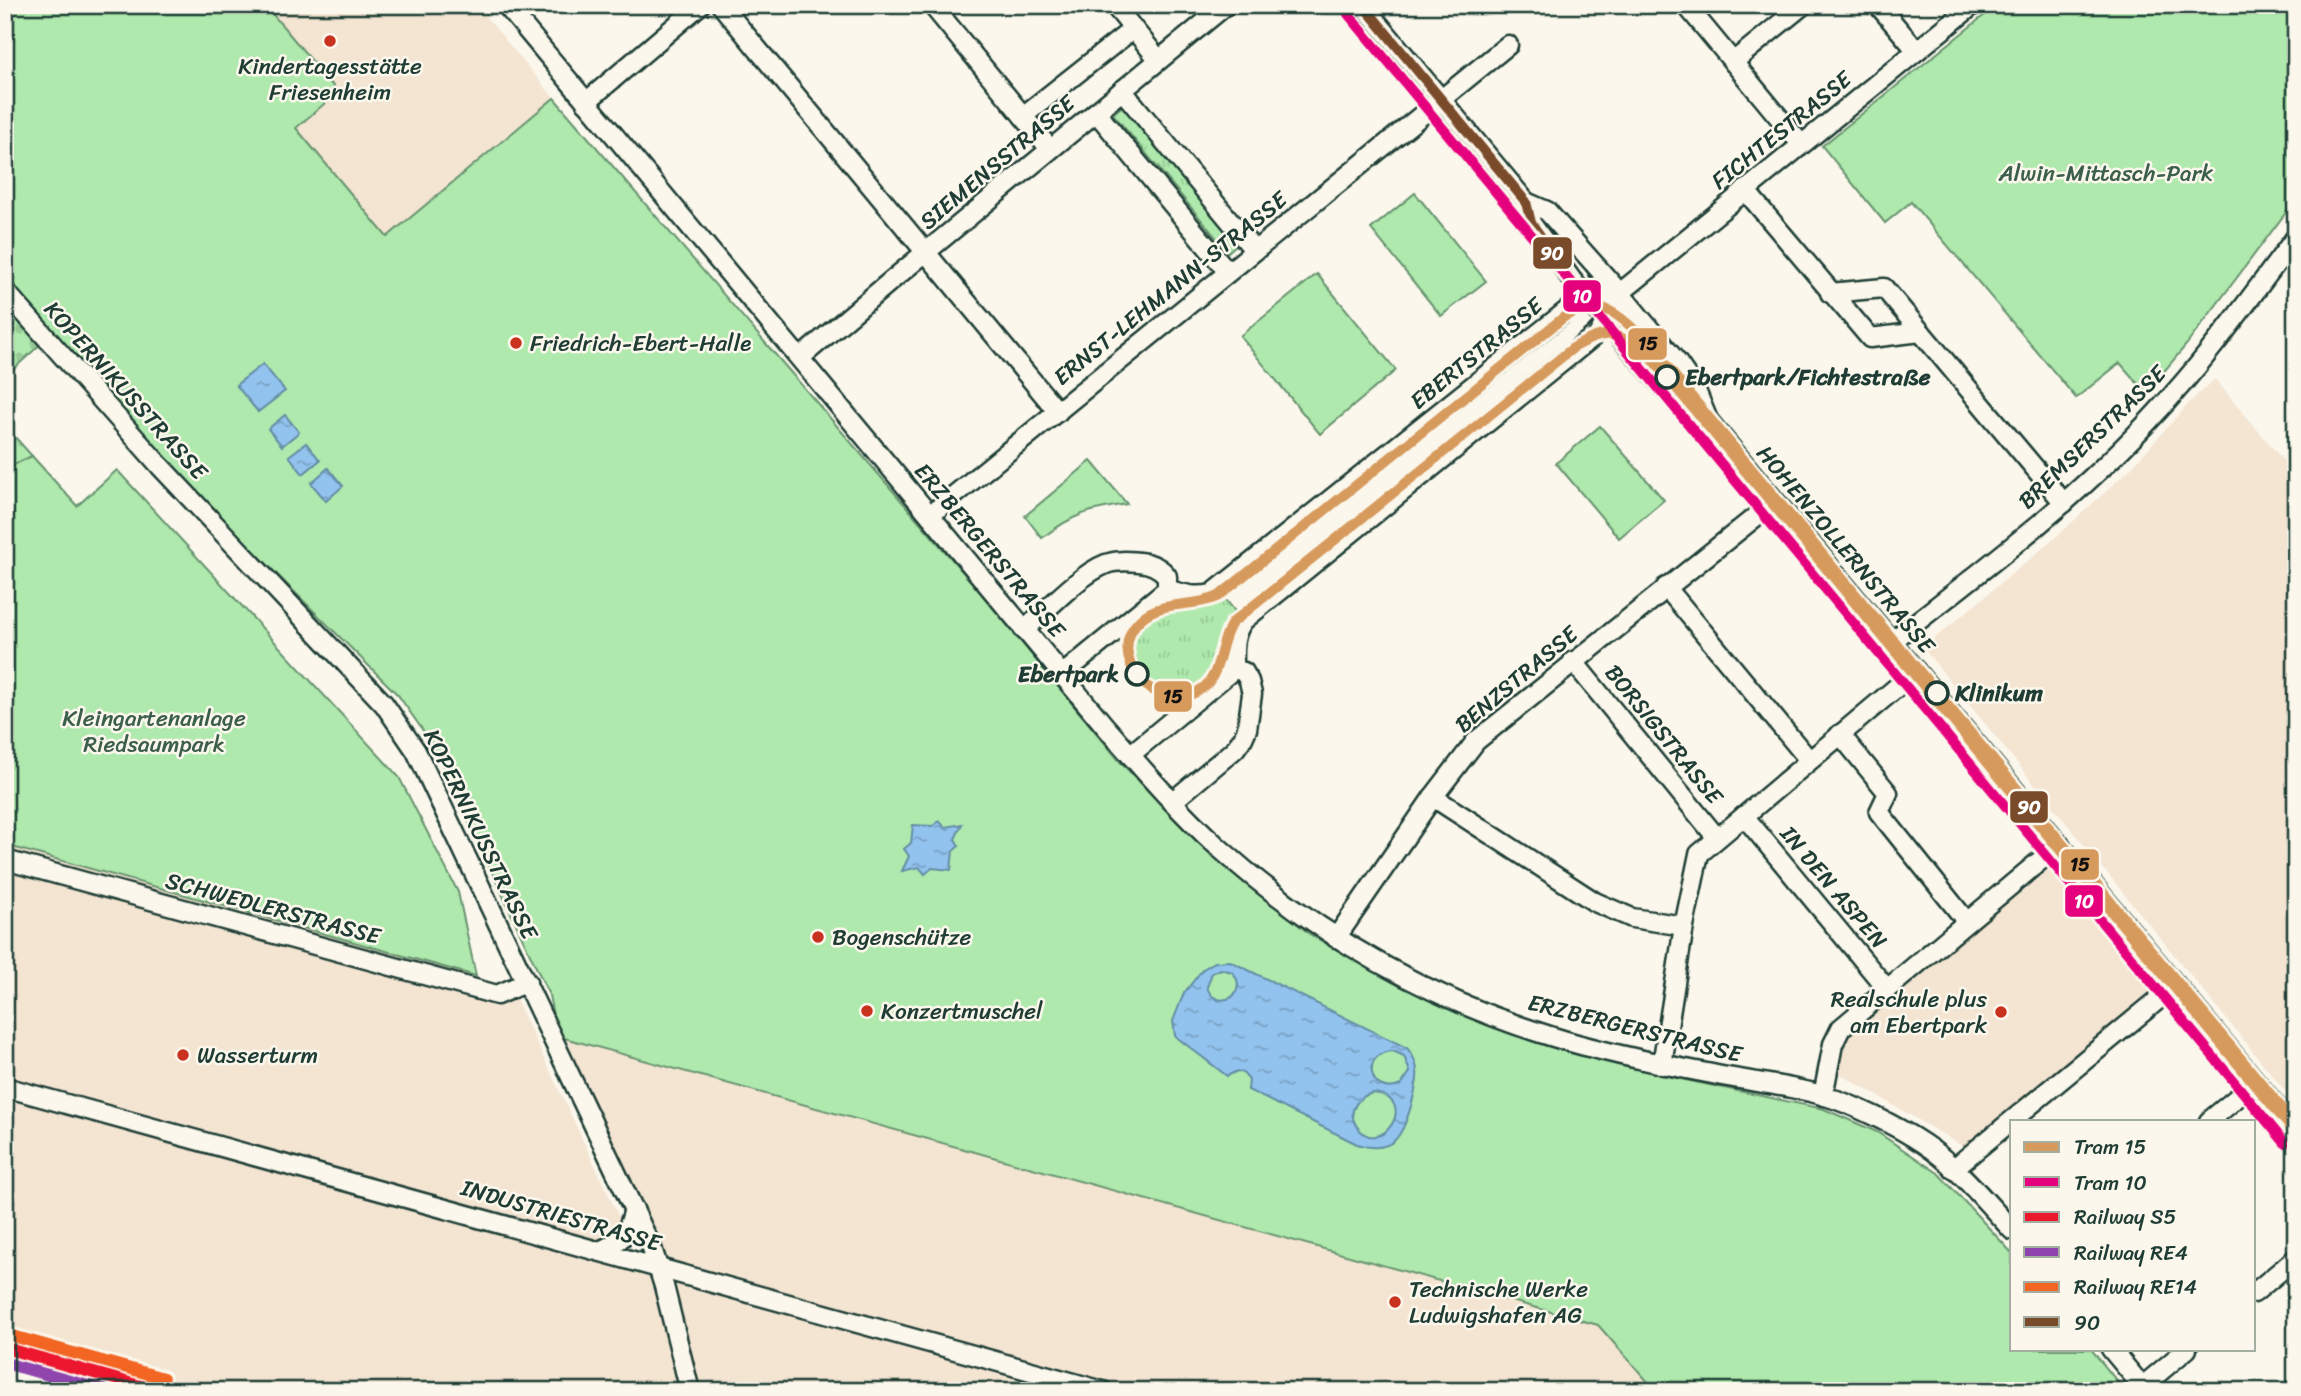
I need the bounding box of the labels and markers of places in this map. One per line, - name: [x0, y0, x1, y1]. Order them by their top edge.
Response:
- marker: Kindertagesstätte Friesenheim: [322, 33, 338, 49]
- place label: Kindertagesstätte Friesenheim: [238, 46, 422, 113]
- place label: Friedrich-Ebert-Halle: [530, 323, 751, 364]
- marker: Friedrich-Ebert-Halle: [508, 335, 524, 351]
- place label: Ebertpark/Fichtestraße: [1685, 357, 1931, 398]
- marker: Ebertpark/Fichtestraße: [1655, 365, 1679, 389]
- place label: Ebertpark: [1018, 654, 1119, 695]
- marker: Ebertpark: [1125, 662, 1149, 686]
- place label: Klinikum: [1954, 673, 2043, 714]
- marker: Klinikum: [1925, 681, 1949, 705]
- place label: Bogenschütze: [832, 917, 972, 958]
- marker: Bogenschütze: [810, 929, 826, 945]
- place label: Realschule plus am Ebertpark: [1831, 979, 1988, 1046]
- place label: Konzertmuschel: [881, 991, 1043, 1032]
- marker: Konzertmuschel: [859, 1003, 875, 1019]
- marker: Realschule plus am Ebertpark: [1993, 1004, 2009, 1020]
- place label: Wasserturm: [197, 1035, 318, 1076]
- marker: Wasserturm: [175, 1047, 191, 1063]
- place label: Technische Werke Ludwigshafen AG: [1409, 1269, 1588, 1336]
- marker: Technische Werke Ludwigshafen AG: [1387, 1294, 1403, 1310]

